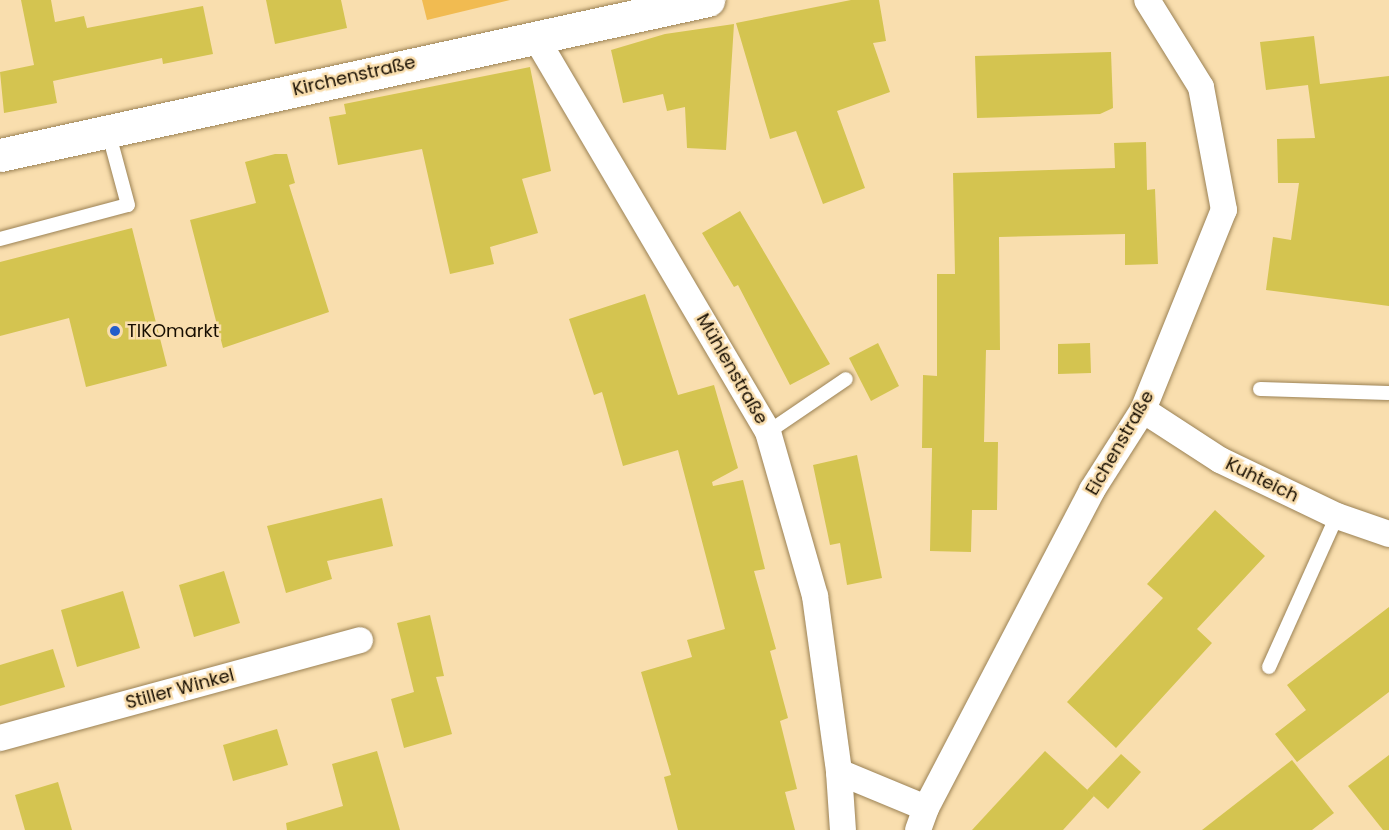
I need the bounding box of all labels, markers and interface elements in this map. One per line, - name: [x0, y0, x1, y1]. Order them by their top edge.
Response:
- street label: Kirchenstraße: [291, 51, 417, 101]
- street label: Mühlenstraße: [692, 310, 772, 428]
- place label: TIKOmarkt: [127, 320, 219, 342]
- marker: TIKOmarkt: [108, 324, 122, 338]
- street label: Eichenstraße: [1081, 387, 1159, 499]
- street label: Kuhteich: [1222, 453, 1302, 507]
- street label: Stiller Winkel: [123, 664, 237, 714]

